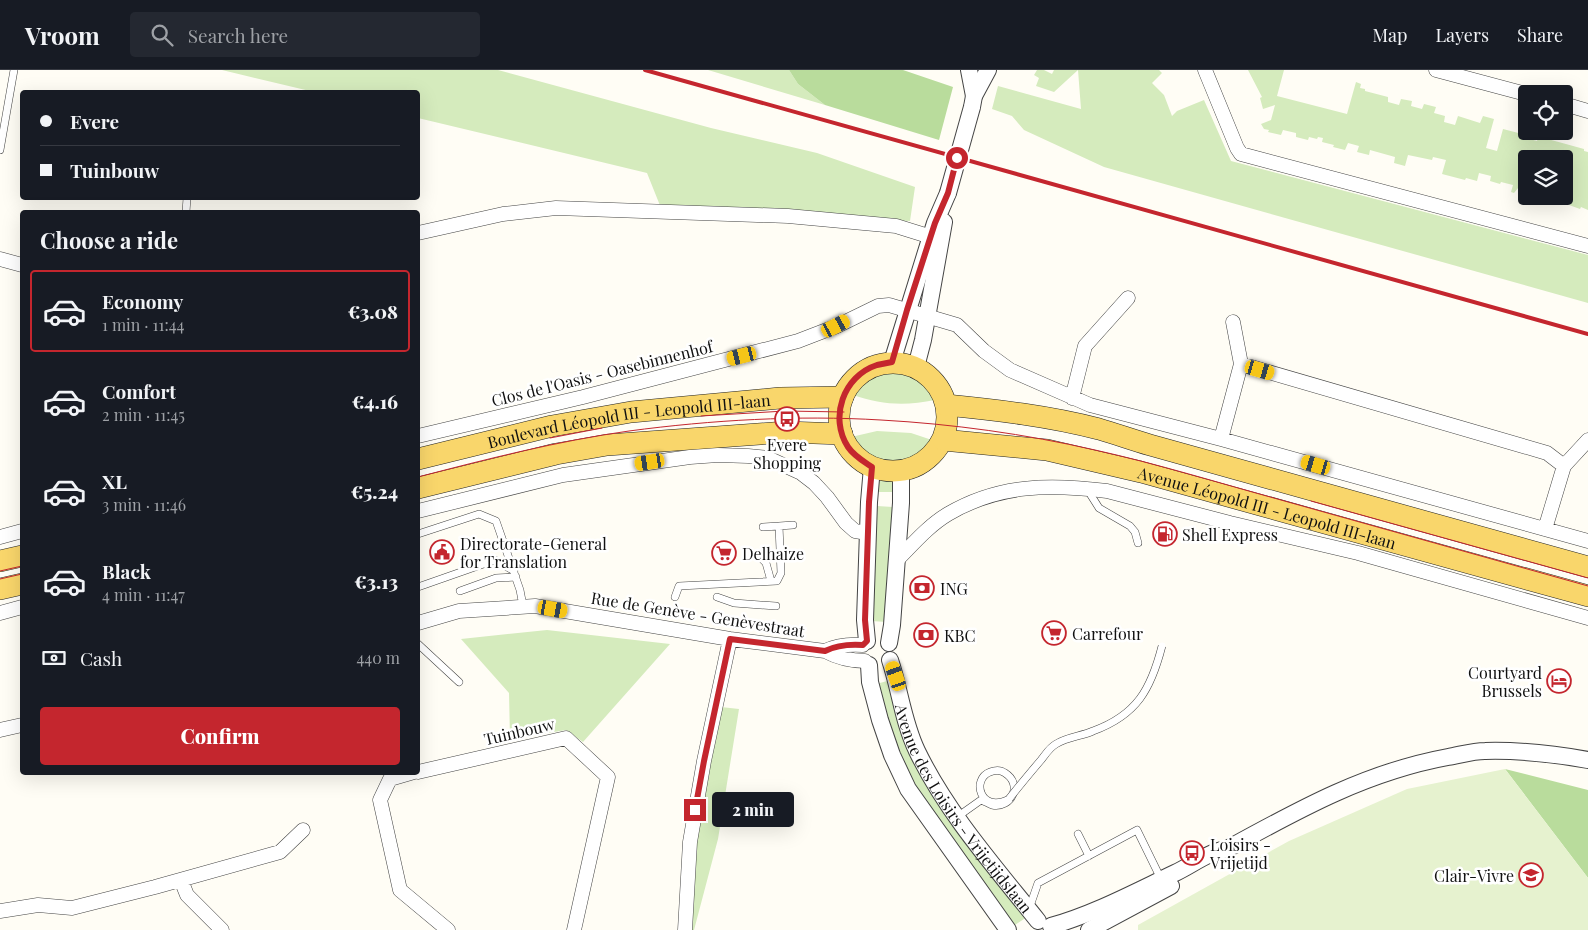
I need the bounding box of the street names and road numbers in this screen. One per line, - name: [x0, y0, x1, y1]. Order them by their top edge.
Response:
- street label: Clos de l'Oasis - Oasebinnenhof: [489, 335, 717, 411]
- street label: Boulevard Léopold III - Leopold III-laan: [485, 388, 772, 452]
- street label: Avenue Léopold III - Leopold III-laan: [1135, 461, 1399, 553]
- street label: Rue de Genève - Genèvestraat: [590, 587, 807, 641]
- street label: Avenue des Loisirs - Vrijetijdslaan: [891, 701, 1038, 917]
- street label: Tuinbouw: [482, 713, 557, 749]

